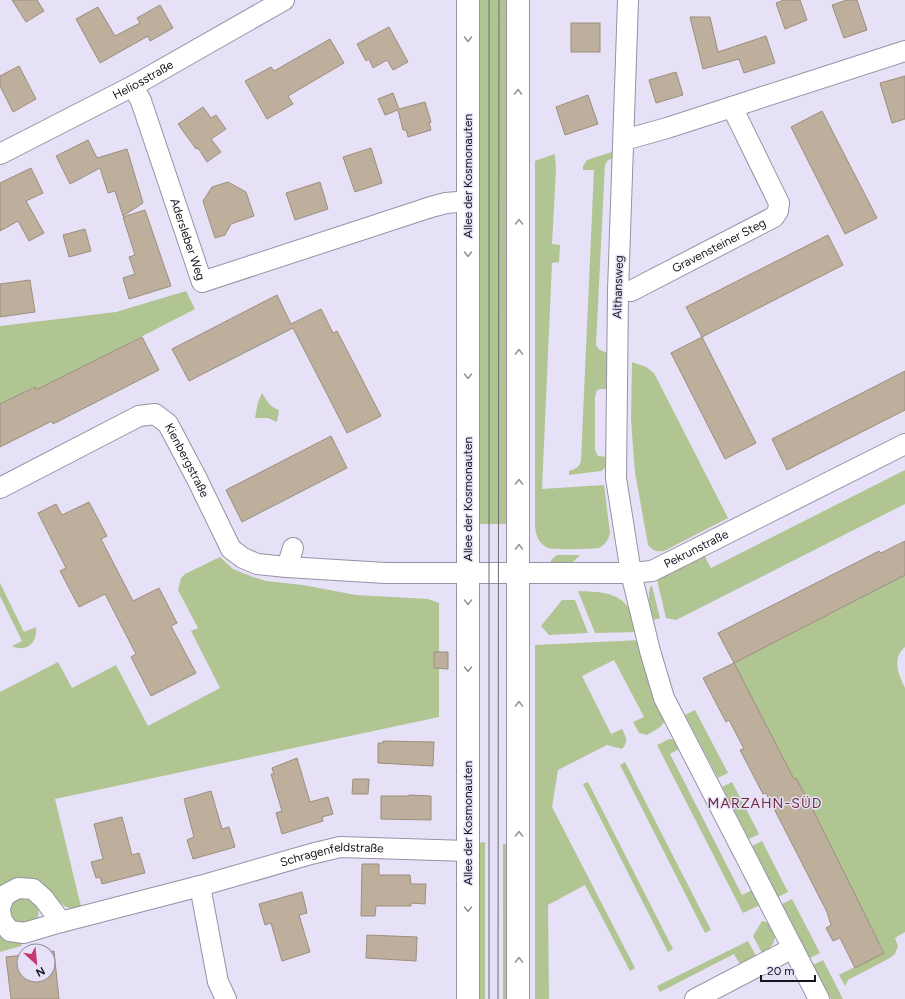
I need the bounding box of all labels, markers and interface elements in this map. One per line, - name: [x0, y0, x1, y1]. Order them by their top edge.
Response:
- one-way arrow: [464, 36, 472, 42]
- street label: Heliosstraße: [110, 57, 176, 102]
- one-way arrow: [514, 89, 522, 95]
- street label: Allee der Kosmonauten: [461, 114, 475, 238]
- street label: Adersleber Weg: [167, 196, 208, 282]
- street label: Gravensteiner Steg: [670, 215, 768, 276]
- one-way arrow: [515, 219, 523, 225]
- one-way arrow: [464, 251, 472, 257]
- street label: Althansweg: [610, 255, 626, 319]
- one-way arrow: [515, 349, 523, 355]
- one-way arrow: [464, 373, 472, 379]
- street label: Kienbergstraße: [162, 421, 212, 500]
- street label: Allee der Kosmonauten: [461, 437, 475, 561]
- one-way arrow: [515, 479, 523, 485]
- street label: Pekrunstraße: [661, 527, 731, 571]
- one-way arrow: [515, 544, 523, 550]
- one-way arrow: [464, 599, 472, 605]
- one-way arrow: [464, 666, 472, 672]
- one-way arrow: [515, 701, 523, 707]
- street label: Allee der Kosmonauten: [461, 761, 475, 885]
- district label: MARZAHN-SÜD: [708, 795, 822, 812]
- one-way arrow: [515, 831, 523, 837]
- street label: Schragenfeldstraße: [279, 840, 384, 870]
- one-way arrow: [464, 906, 472, 912]
- north arrow: [16, 943, 56, 983]
- one-way arrow: [515, 957, 523, 963]
- scale bar: [761, 957, 815, 983]
- text: N: [34, 964, 47, 979]
- text: 20 m: [767, 964, 795, 978]

